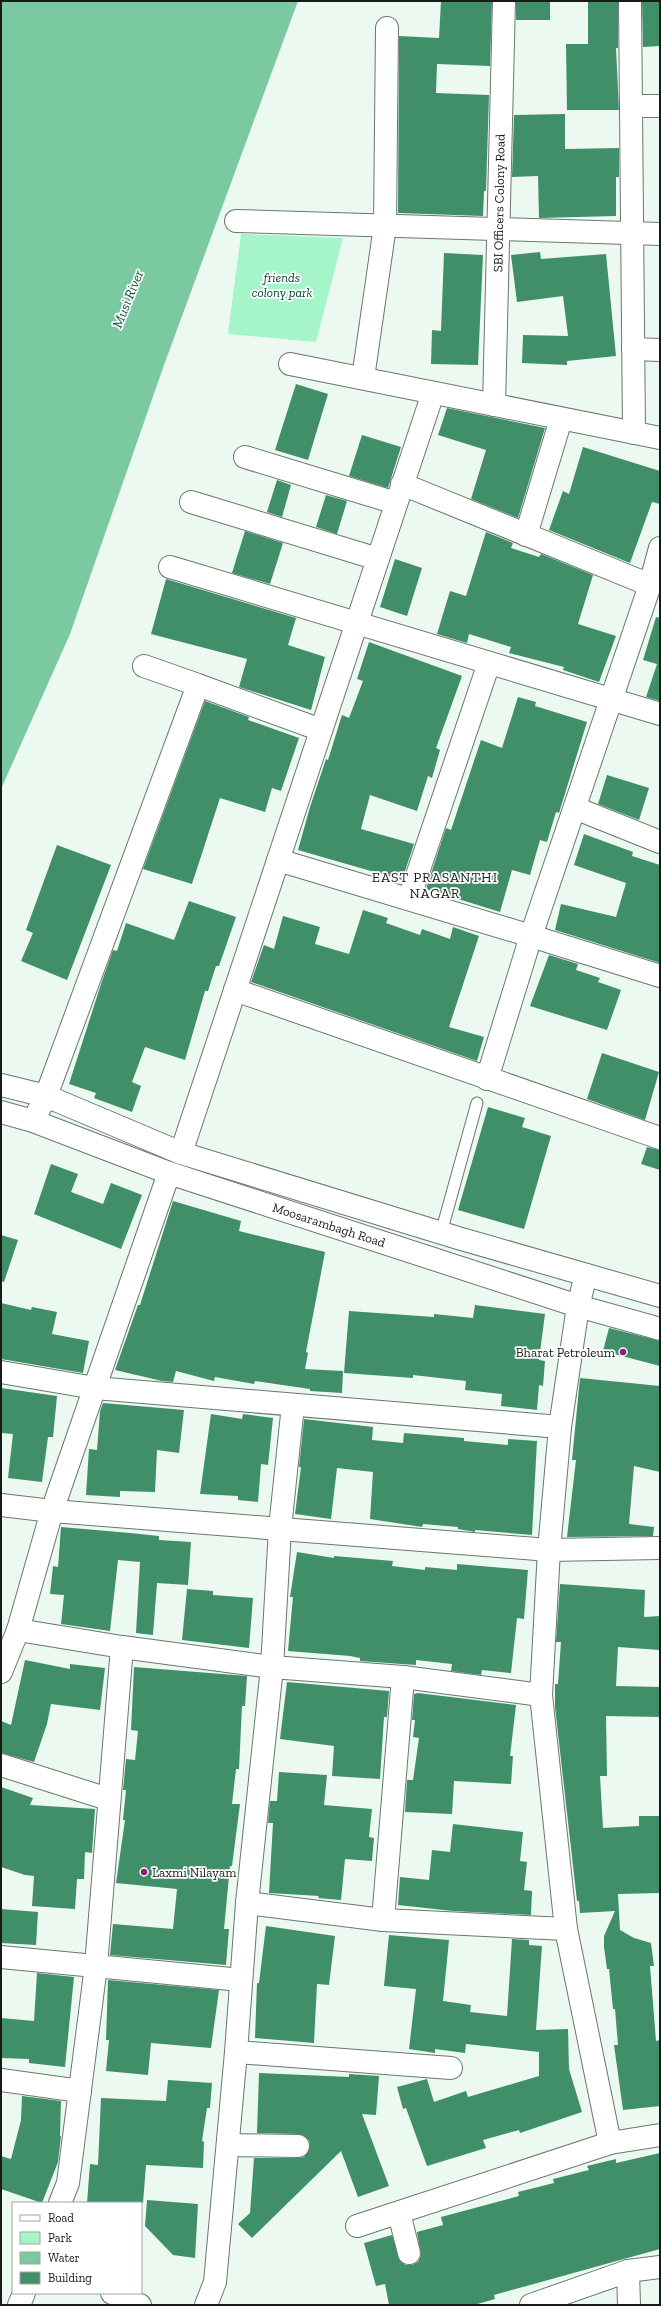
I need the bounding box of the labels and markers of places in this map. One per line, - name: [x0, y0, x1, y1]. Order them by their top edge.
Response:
- place label: Bharat Petroleum: [516, 1345, 616, 1360]
- marker: Bharat Petroleum: [618, 1347, 628, 1357]
- place label: Laxmi Nilayam: [152, 1865, 237, 1880]
- marker: Laxmi Nilayam: [139, 1867, 149, 1877]

